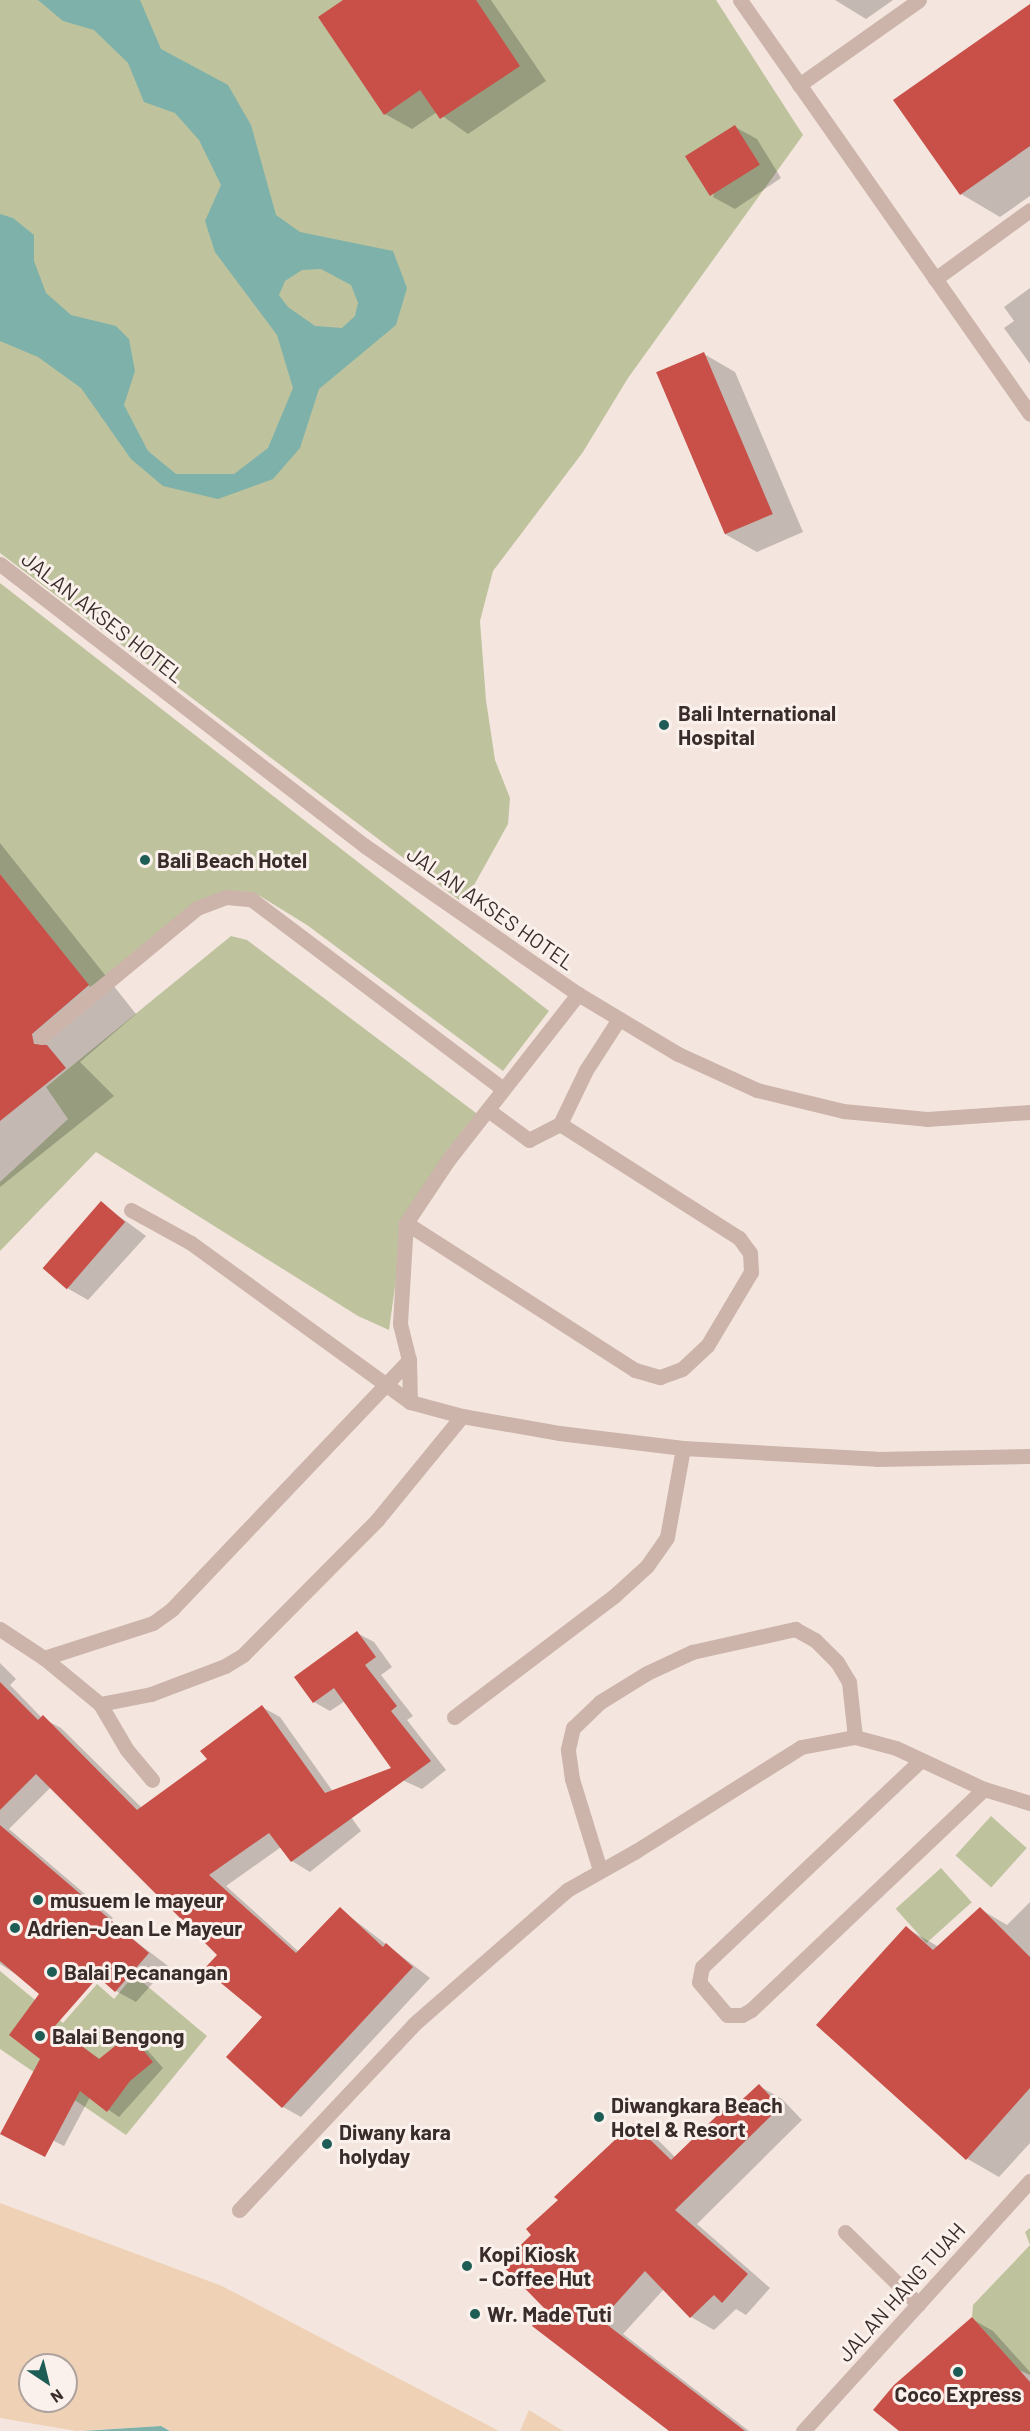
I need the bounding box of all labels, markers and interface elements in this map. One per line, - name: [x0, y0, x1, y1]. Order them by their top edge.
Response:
- street label: JALAN AKSES HOTEL: [17, 546, 189, 688]
- place label: Bali International Hospital: [678, 700, 836, 750]
- marker: Bali International Hospital: [655, 716, 673, 734]
- street label: JALAN AKSES HOTEL: [402, 841, 580, 975]
- place label: Bali Beach Hotel: [157, 847, 307, 873]
- marker: Bali Beach Hotel: [138, 853, 152, 867]
- place label: musuem le mayeur: [50, 1887, 224, 1913]
- marker: musuem le mayeur: [31, 1893, 45, 1907]
- place label: Adrien-Jean Le Mayeur: [27, 1915, 242, 1941]
- marker: Adrien-Jean Le Mayeur: [8, 1921, 22, 1935]
- place label: Balai Pecanangan: [64, 1959, 228, 1985]
- marker: Balai Pecanangan: [45, 1965, 59, 1979]
- place label: Balai Bengong: [52, 2023, 184, 2049]
- marker: Balai Bengong: [33, 2029, 47, 2043]
- place label: Diwangkara Beach Hotel & Resort: [611, 2092, 783, 2142]
- marker: Diwangkara Beach Hotel & Resort: [592, 2110, 606, 2124]
- place label: Diwany kara holyday: [339, 2119, 451, 2169]
- marker: Diwany kara holyday: [320, 2137, 334, 2151]
- street label: JALAN HANG TUAH: [832, 2217, 970, 2367]
- place label: Kopi Kiosk - Coffee Hut: [479, 2241, 591, 2291]
- marker: Kopi Kiosk - Coffee Hut: [460, 2259, 474, 2273]
- place label: Wr. Made Tuti: [487, 2301, 612, 2327]
- marker: Wr. Made Tuti: [468, 2307, 482, 2321]
- north arrow: [18, 2353, 78, 2413]
- marker: Coco Express: [951, 2365, 965, 2379]
- place label: Coco Express: [894, 2381, 1022, 2407]
- text: N: [48, 2386, 67, 2407]

